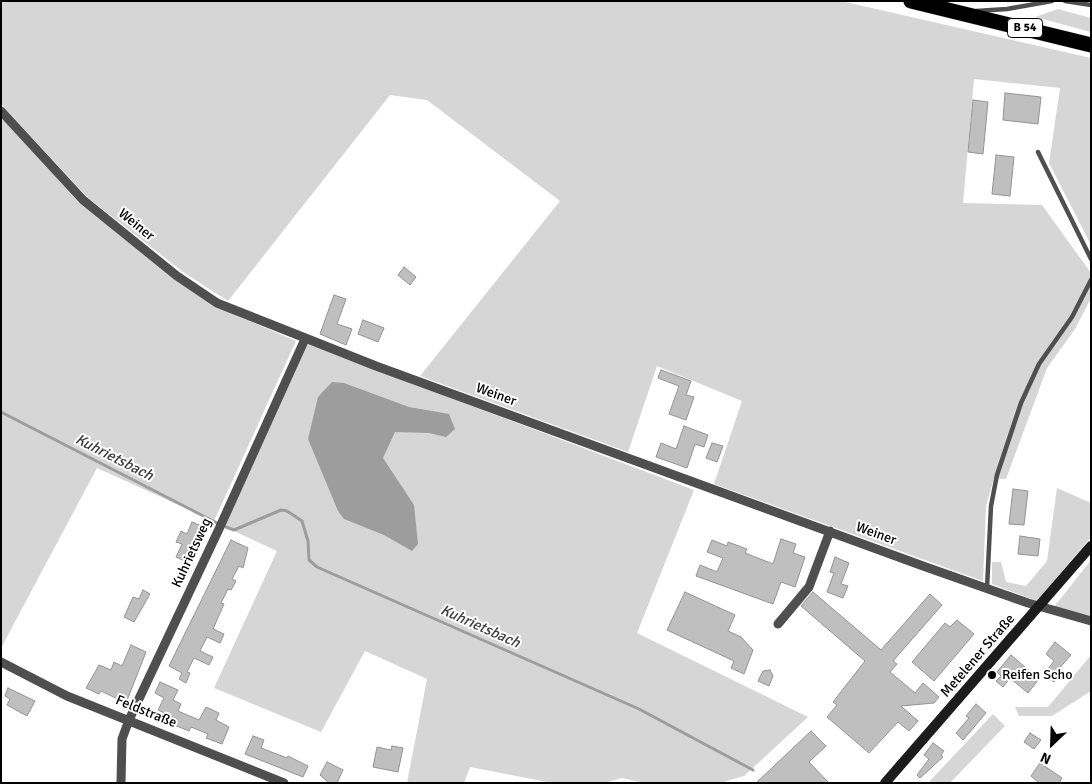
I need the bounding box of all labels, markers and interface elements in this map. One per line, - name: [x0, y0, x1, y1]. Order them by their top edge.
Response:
- road number: B 54: [1008, 18, 1042, 38]
- street label: Weiner: [114, 205, 158, 245]
- street label: Weiner: [473, 380, 519, 410]
- water label: Kuhrietsbach: [72, 431, 156, 485]
- street label: Kuhrietsweg: [169, 516, 215, 590]
- street label: Weiner: [853, 519, 899, 549]
- water label: Kuhrietsbach: [438, 602, 522, 652]
- street label: Metelener Straße: [937, 611, 1019, 701]
- place label: Reifen Scho: [1002, 667, 1073, 683]
- marker: Reifen Scho: [986, 669, 998, 681]
- street label: Feldstraße: [113, 692, 179, 732]
- north arrow: [1027, 719, 1077, 769]
- text: N: [1038, 748, 1054, 768]

